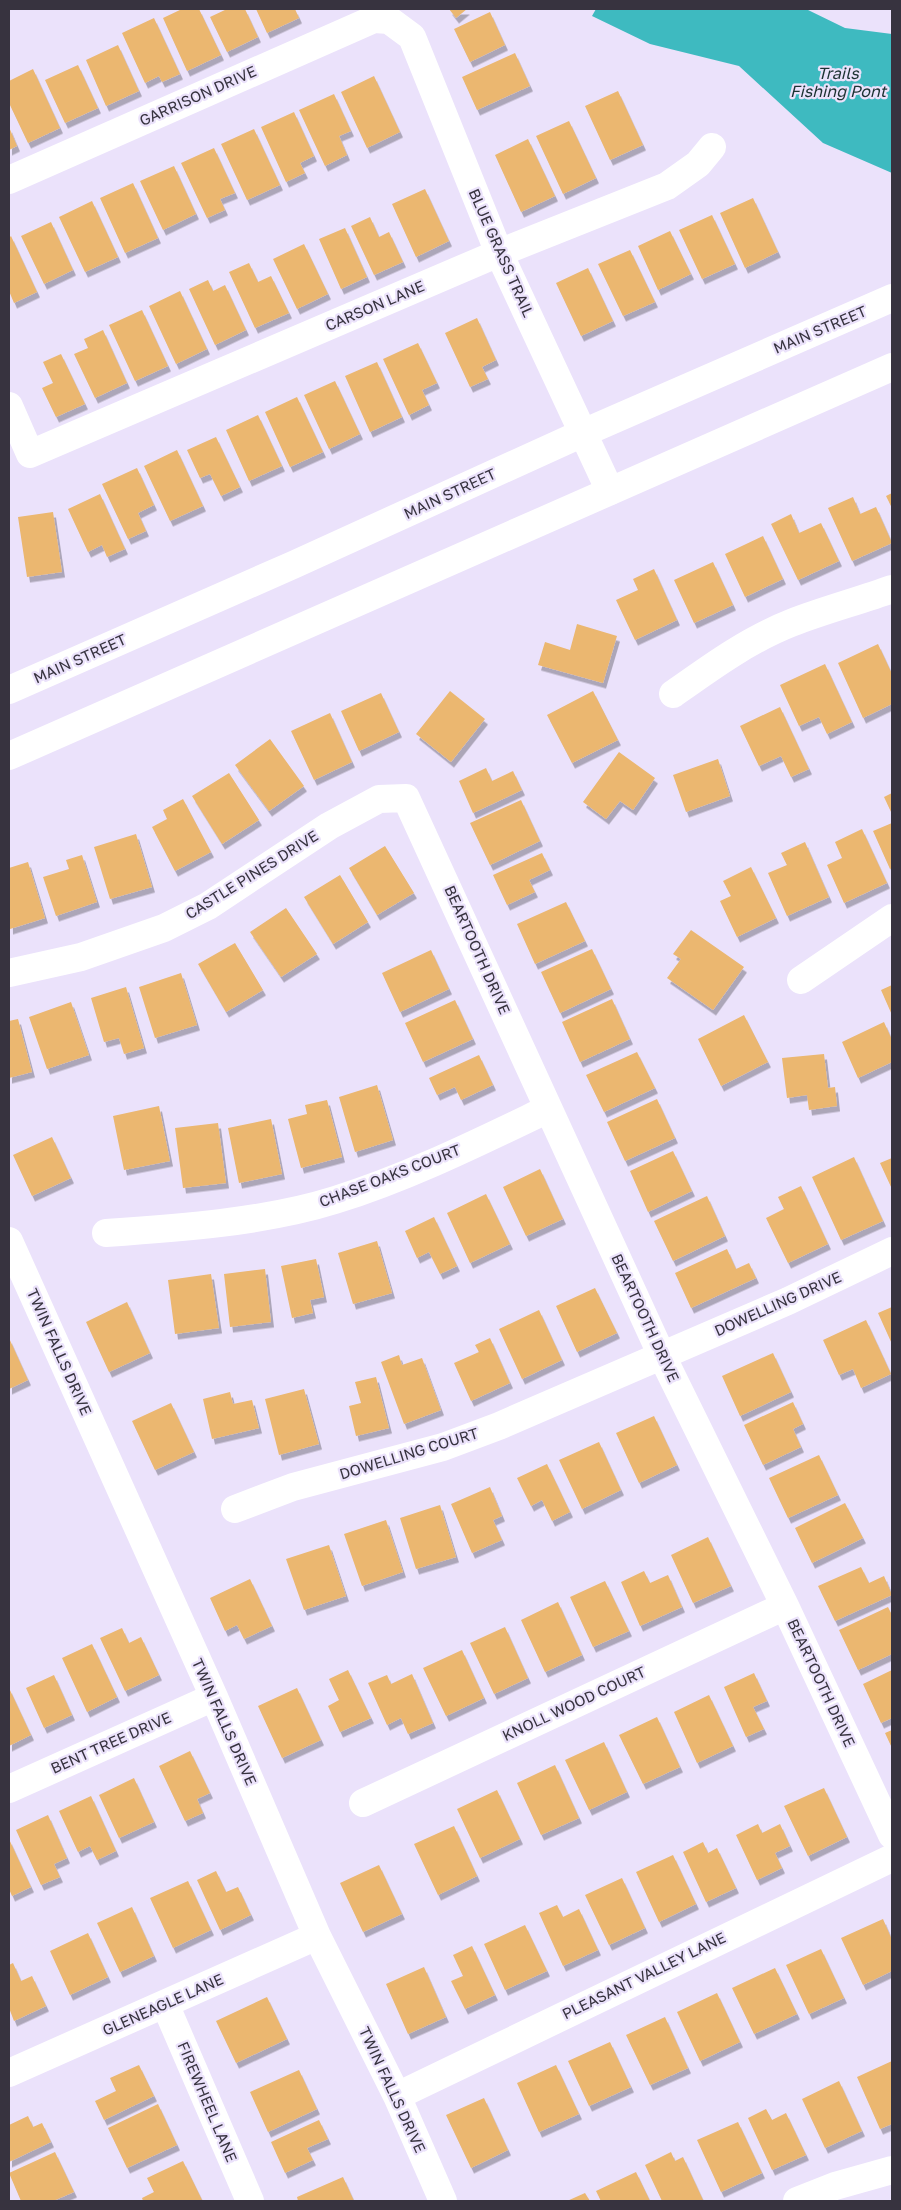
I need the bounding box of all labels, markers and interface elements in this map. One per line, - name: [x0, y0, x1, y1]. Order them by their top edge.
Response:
- street label: GARRISON DRIVE: [136, 61, 259, 129]
- water label: Trails Fishing Pont: [790, 63, 888, 101]
- street label: BLUE GRASS TRAIL: [466, 186, 538, 320]
- street label: CARSON LANE: [322, 276, 427, 334]
- street label: MAIN STREET: [770, 301, 869, 357]
- street label: MAIN STREET: [401, 464, 498, 522]
- street label: MAIN STREET: [30, 630, 129, 687]
- street label: CASTLE PINES DRIVE: [182, 826, 321, 922]
- street label: BEARTOOTH DRIVE: [441, 882, 514, 1017]
- street label: CHASE OAKS COURT: [316, 1140, 463, 1210]
- street label: BEARTOOTH DRIVE: [608, 1251, 683, 1384]
- street label: DOWELLING DRIVE: [711, 1267, 844, 1339]
- street label: TWIN FALLS DRIVE: [24, 1285, 96, 1418]
- street label: DOWELLING COURT: [337, 1423, 480, 1483]
- street label: BEARTOOTH DRIVE: [784, 1616, 859, 1749]
- street label: TWIN FALLS DRIVE: [189, 1655, 261, 1788]
- street label: KNOLL WOOD COURT: [499, 1662, 648, 1744]
- street label: BENT TREE DRIVE: [48, 1707, 174, 1777]
- street label: PLEASANT VALLEY LANE: [559, 1928, 728, 2023]
- street label: GLENEAGLE LANE: [99, 1969, 226, 2039]
- street label: TWIN FALLS DRIVE: [356, 2024, 430, 2155]
- street label: FIREWHEEL LANE: [174, 2039, 241, 2164]

